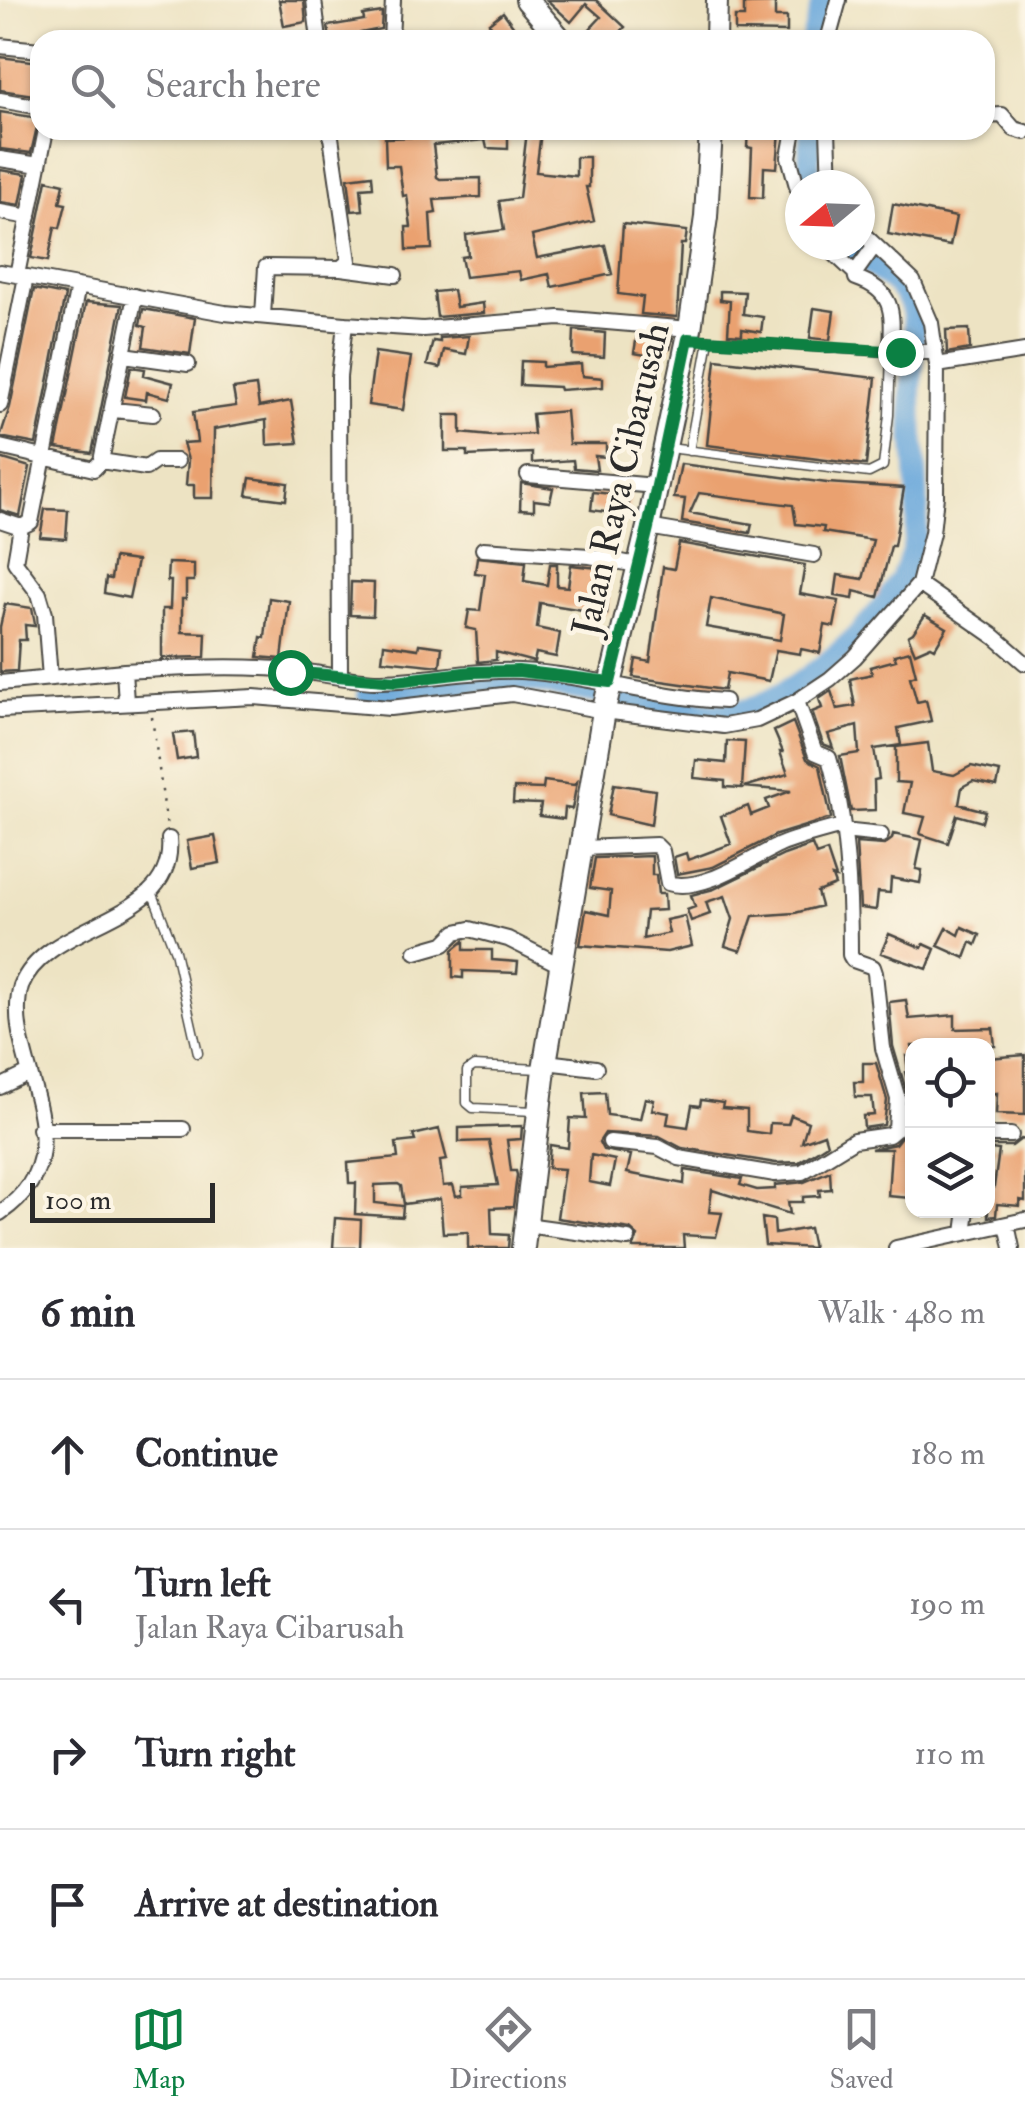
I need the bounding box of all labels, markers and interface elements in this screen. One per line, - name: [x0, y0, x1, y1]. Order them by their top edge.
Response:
- search box: [30, 30, 995, 140]
- icon: search: [65, 58, 120, 113]
- text: Search here: [145, 61, 321, 109]
- north arrow: [785, 170, 875, 260]
- street label: Jalan Raya Cibarusah: [561, 318, 680, 641]
- route end: [878, 330, 924, 376]
- route start: [268, 650, 314, 696]
- map controls: [905, 1038, 995, 1218]
- button: locate: [905, 1038, 995, 1128]
- button: layers: [905, 1128, 995, 1218]
- scale bar: [30, 1178, 215, 1222]
- text: 100 m: [45, 1183, 111, 1218]
- text: 6 min: [40, 1287, 135, 1339]
- text: Walk · 480 m: [819, 1293, 985, 1333]
- icon: ahead: [40, 1427, 95, 1482]
- text: Continue: [135, 1430, 278, 1478]
- text: 180 m: [911, 1434, 985, 1474]
- text: Turn left: [135, 1560, 271, 1608]
- icon: left: [40, 1577, 95, 1632]
- text: 190 m: [909, 1584, 985, 1624]
- text: Jalan Raya Cibarusah: [135, 1608, 404, 1648]
- icon: right: [40, 1727, 95, 1782]
- text: Turn right: [135, 1730, 296, 1778]
- text: 110 m: [914, 1734, 985, 1774]
- icon: arrive: [40, 1877, 95, 1932]
- text: Arrive at destination: [135, 1880, 439, 1928]
- tab: Map: [131, 2002, 186, 2097]
- tab: Directions: [449, 2002, 567, 2097]
- tab: Saved: [830, 2002, 894, 2097]

